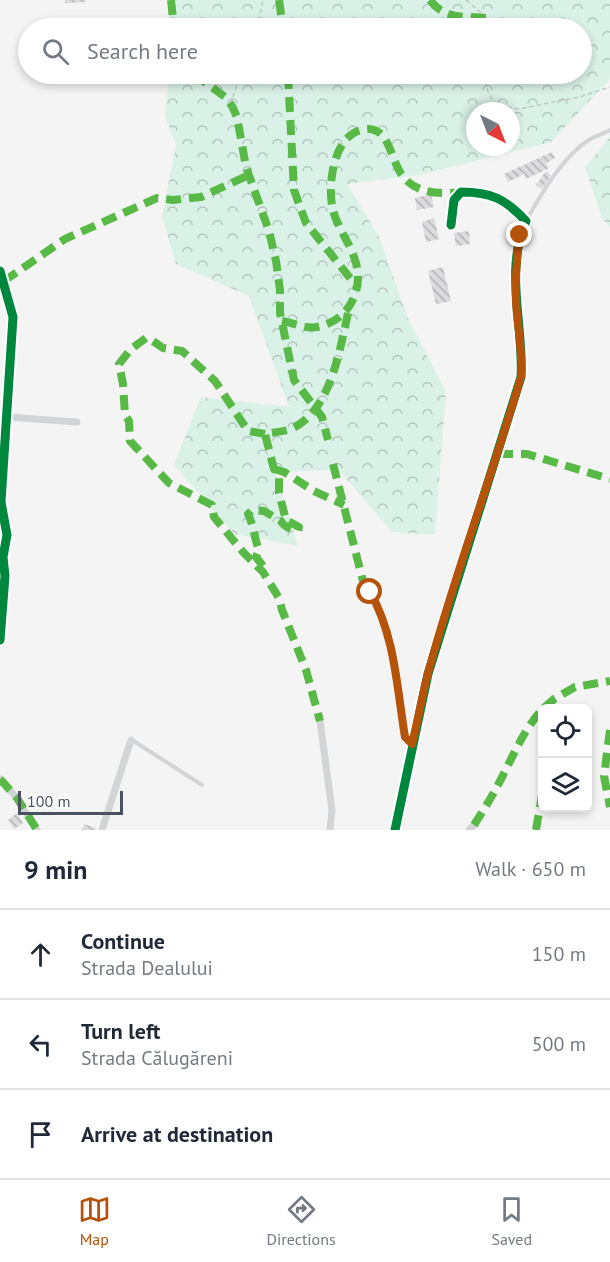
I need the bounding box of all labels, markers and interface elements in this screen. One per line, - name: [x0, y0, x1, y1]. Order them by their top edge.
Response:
- search box: [18, 18, 592, 84]
- icon: search: [39, 35, 72, 68]
- text: Search here: [87, 37, 198, 65]
- north arrow: [466, 102, 520, 156]
- route end: [506, 221, 532, 247]
- route start: [356, 578, 382, 604]
- map controls: [538, 704, 592, 812]
- button: locate: [538, 704, 592, 758]
- button: layers: [538, 758, 592, 812]
- scale bar: [18, 788, 123, 816]
- text: 100 m: [27, 791, 70, 811]
- text: 9 min: [24, 853, 87, 886]
- text: Walk · 650 m: [475, 856, 586, 882]
- text: Continue: [81, 927, 165, 955]
- icon: ahead: [24, 938, 57, 971]
- text: 150 m: [532, 941, 586, 967]
- text: Strada Dealului: [81, 955, 213, 981]
- text: Turn left: [81, 1017, 161, 1045]
- icon: left: [24, 1028, 57, 1061]
- text: 500 m: [532, 1031, 586, 1057]
- text: Strada Călugăreni: [81, 1045, 233, 1071]
- icon: arrive: [24, 1118, 57, 1151]
- text: Arrive at destination: [81, 1120, 273, 1148]
- tab: Map: [78, 1193, 111, 1249]
- tab: Directions: [267, 1193, 336, 1249]
- tab: Saved: [491, 1193, 532, 1249]

